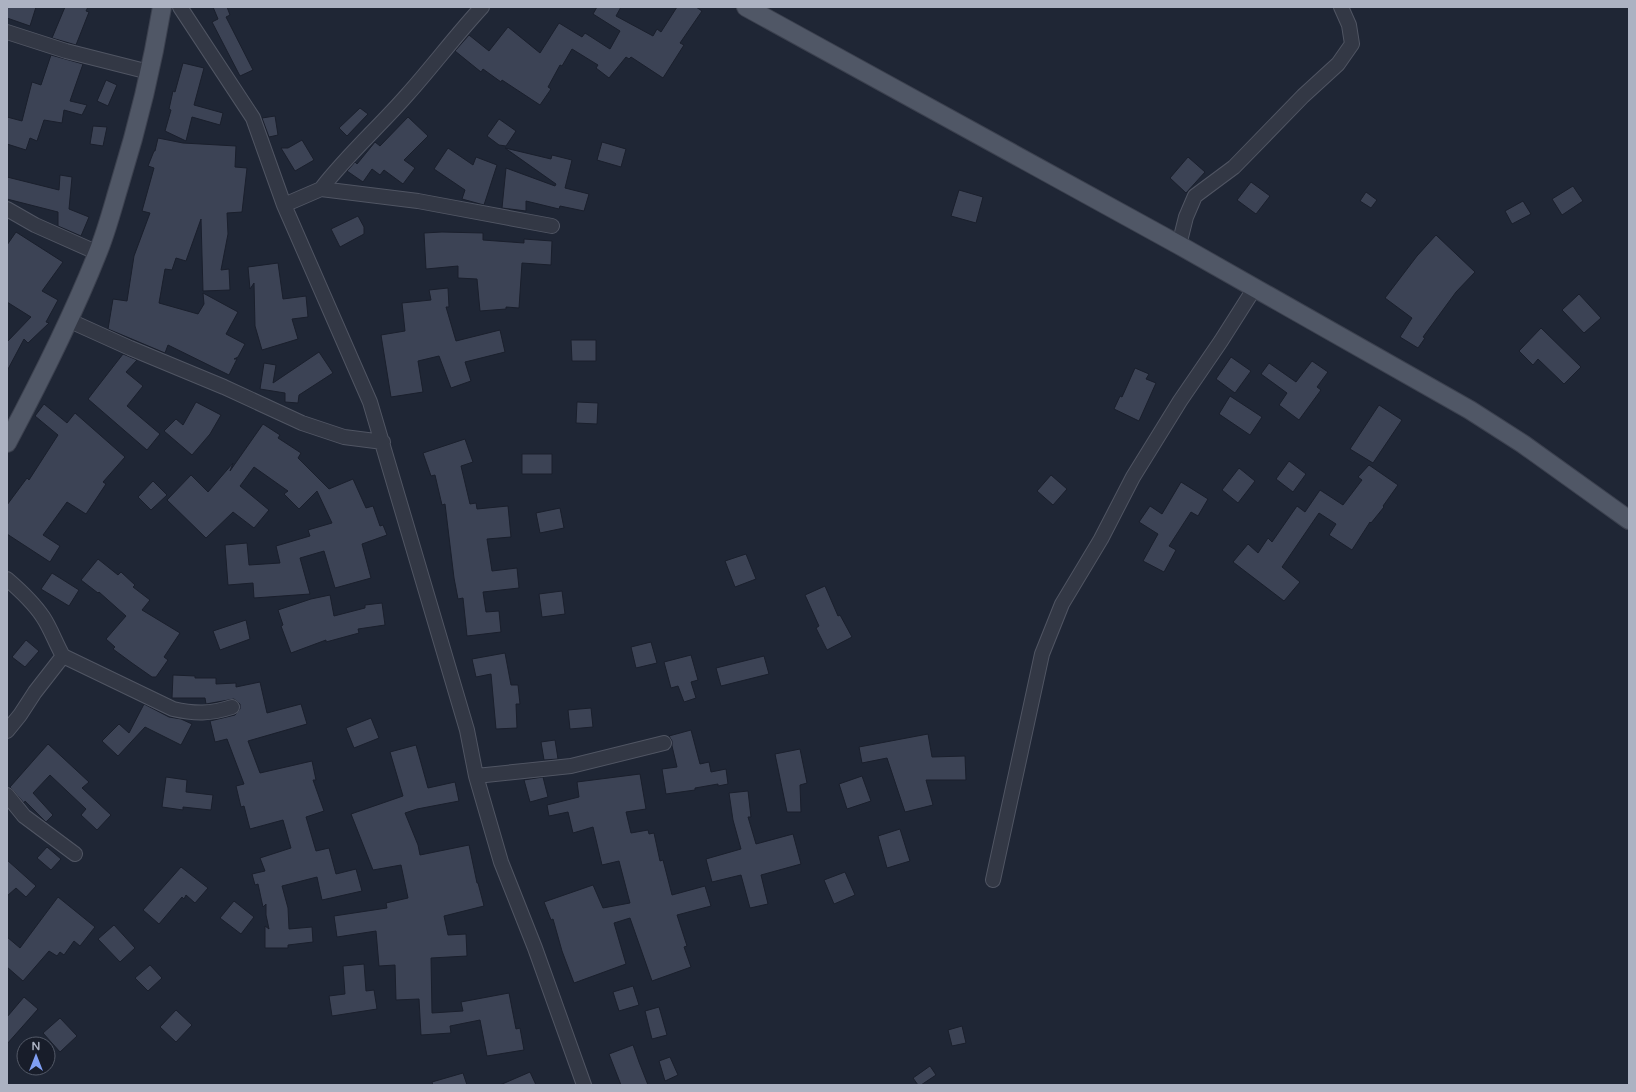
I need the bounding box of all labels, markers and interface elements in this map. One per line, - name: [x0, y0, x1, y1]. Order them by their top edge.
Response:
- north arrow: [16, 1036, 56, 1076]
- text: N: [32, 1040, 40, 1053]

